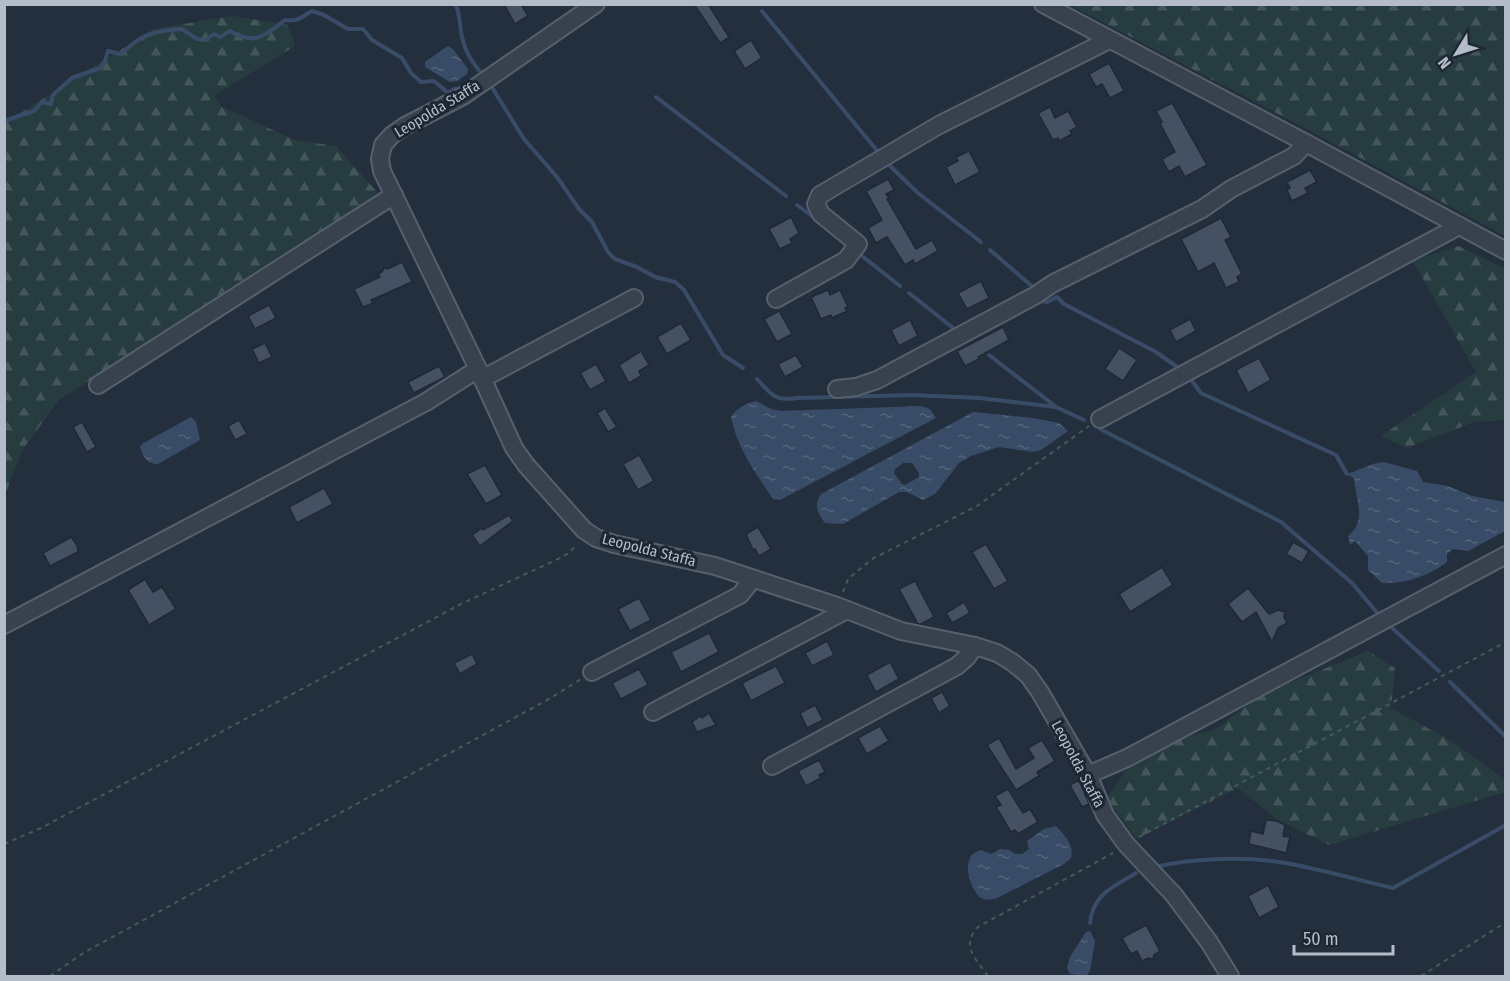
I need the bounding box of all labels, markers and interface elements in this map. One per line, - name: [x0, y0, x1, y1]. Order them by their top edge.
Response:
- north arrow: [1426, 24, 1486, 84]
- text: N: [1434, 53, 1455, 73]
- street label: Leopolda Staffa: [391, 77, 483, 141]
- street label: Leopolda Staffa: [600, 530, 698, 570]
- street label: Leopolda Staffa: [1047, 717, 1109, 811]
- scale bar: [1294, 918, 1393, 956]
- text: 50 m: [1303, 928, 1339, 950]

